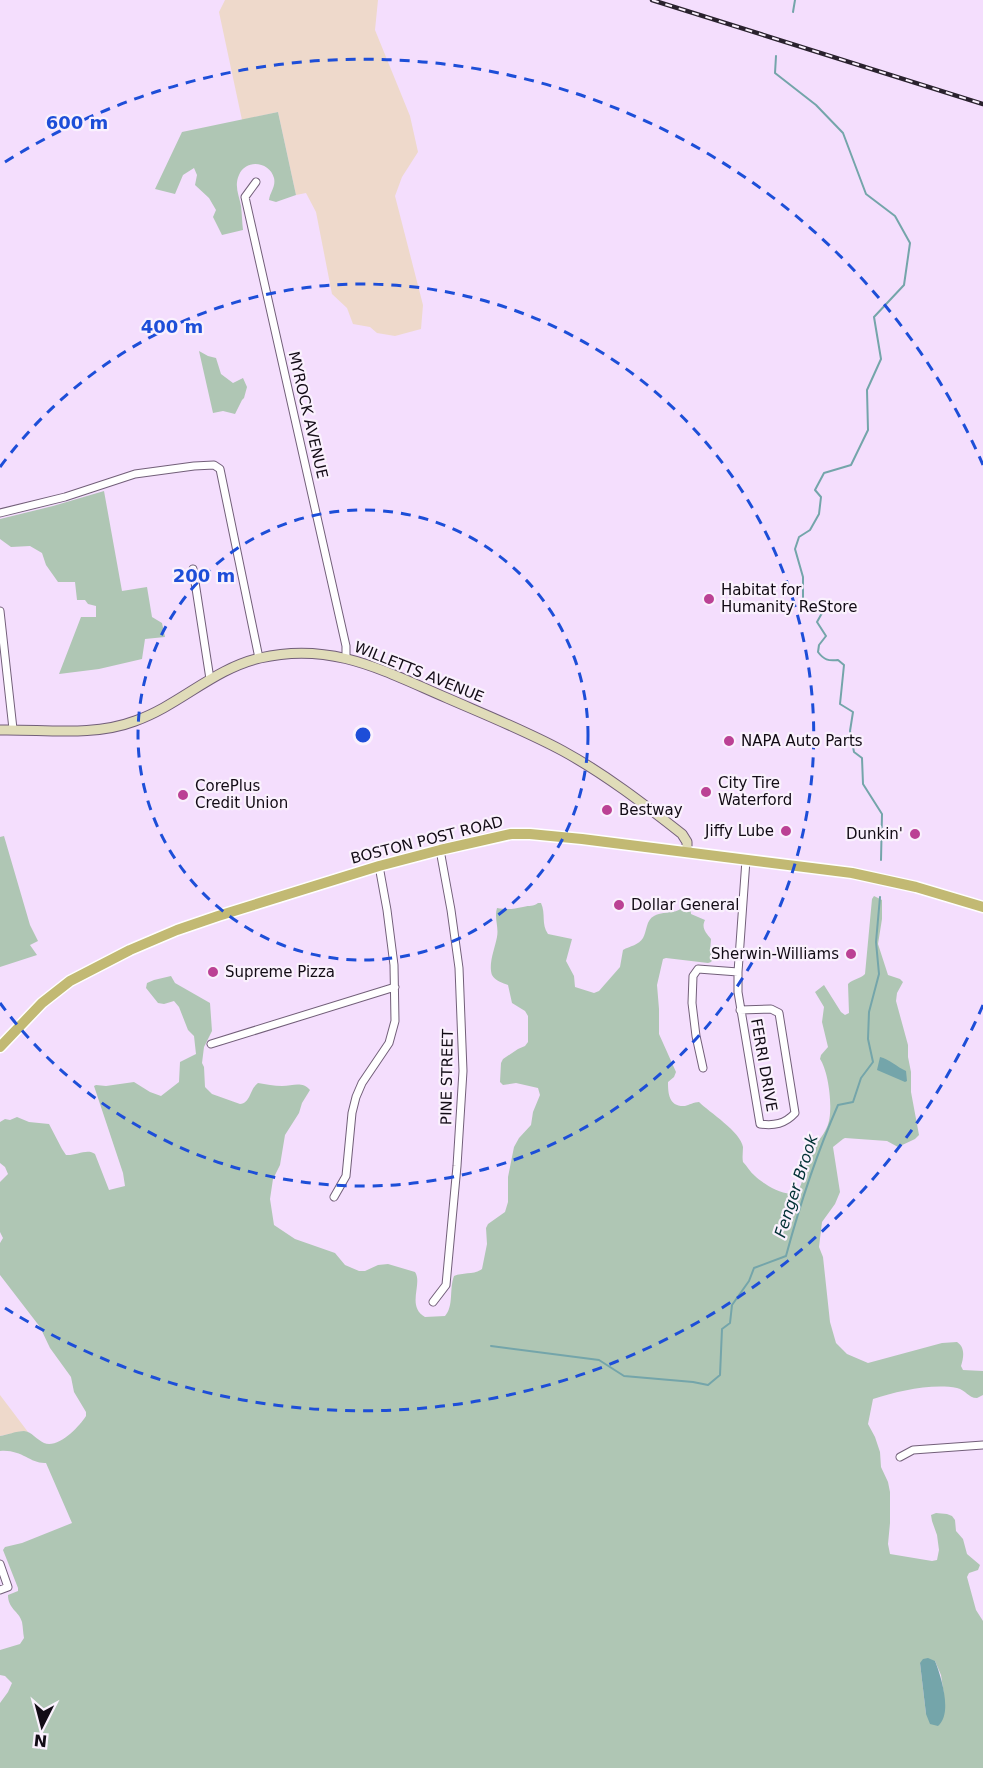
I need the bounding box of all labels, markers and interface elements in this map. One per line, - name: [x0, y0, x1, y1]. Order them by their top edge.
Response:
- text: 600 m: [46, 112, 108, 133]
- text: 400 m: [141, 316, 203, 337]
- street label: MYROCK AVENUE: [285, 350, 331, 480]
- text: 200 m: [173, 565, 235, 586]
- place label: Habitat for Humanity ReStore: [721, 581, 857, 616]
- marker: Habitat for Humanity ReStore: [702, 592, 716, 606]
- street label: WILLETTS AVENUE: [351, 638, 487, 706]
- centre of rings: [353, 725, 373, 745]
- place label: NAPA Auto Parts: [741, 732, 863, 750]
- marker: NAPA Auto Parts: [722, 734, 736, 748]
- place label: City Tire Waterford: [718, 774, 792, 809]
- place label: CorePlus Credit Union: [195, 777, 288, 812]
- marker: City Tire Waterford: [699, 785, 713, 799]
- marker: CorePlus Credit Union: [176, 788, 190, 802]
- place label: Bestway: [619, 801, 683, 819]
- marker: Bestway: [600, 803, 614, 817]
- street label: BOSTON POST ROAD: [349, 812, 505, 868]
- place label: Jiffy Lube: [704, 822, 774, 840]
- marker: Jiffy Lube: [779, 824, 793, 838]
- place label: Dunkin': [846, 825, 903, 843]
- marker: Dunkin': [908, 827, 922, 841]
- place label: Dollar General: [631, 896, 739, 914]
- marker: Dollar General: [612, 898, 626, 912]
- place label: Sherwin-Williams: [711, 945, 839, 963]
- marker: Sherwin-Williams: [844, 947, 858, 961]
- place label: Supreme Pizza: [225, 963, 335, 981]
- marker: Supreme Pizza: [206, 965, 220, 979]
- street label: FERRI DRIVE: [747, 1017, 781, 1113]
- street label: PINE STREET: [437, 1028, 457, 1125]
- water label: Fenger Brook: [770, 1131, 822, 1240]
- north arrow: [12, 1696, 72, 1756]
- text: N: [33, 1730, 48, 1751]

